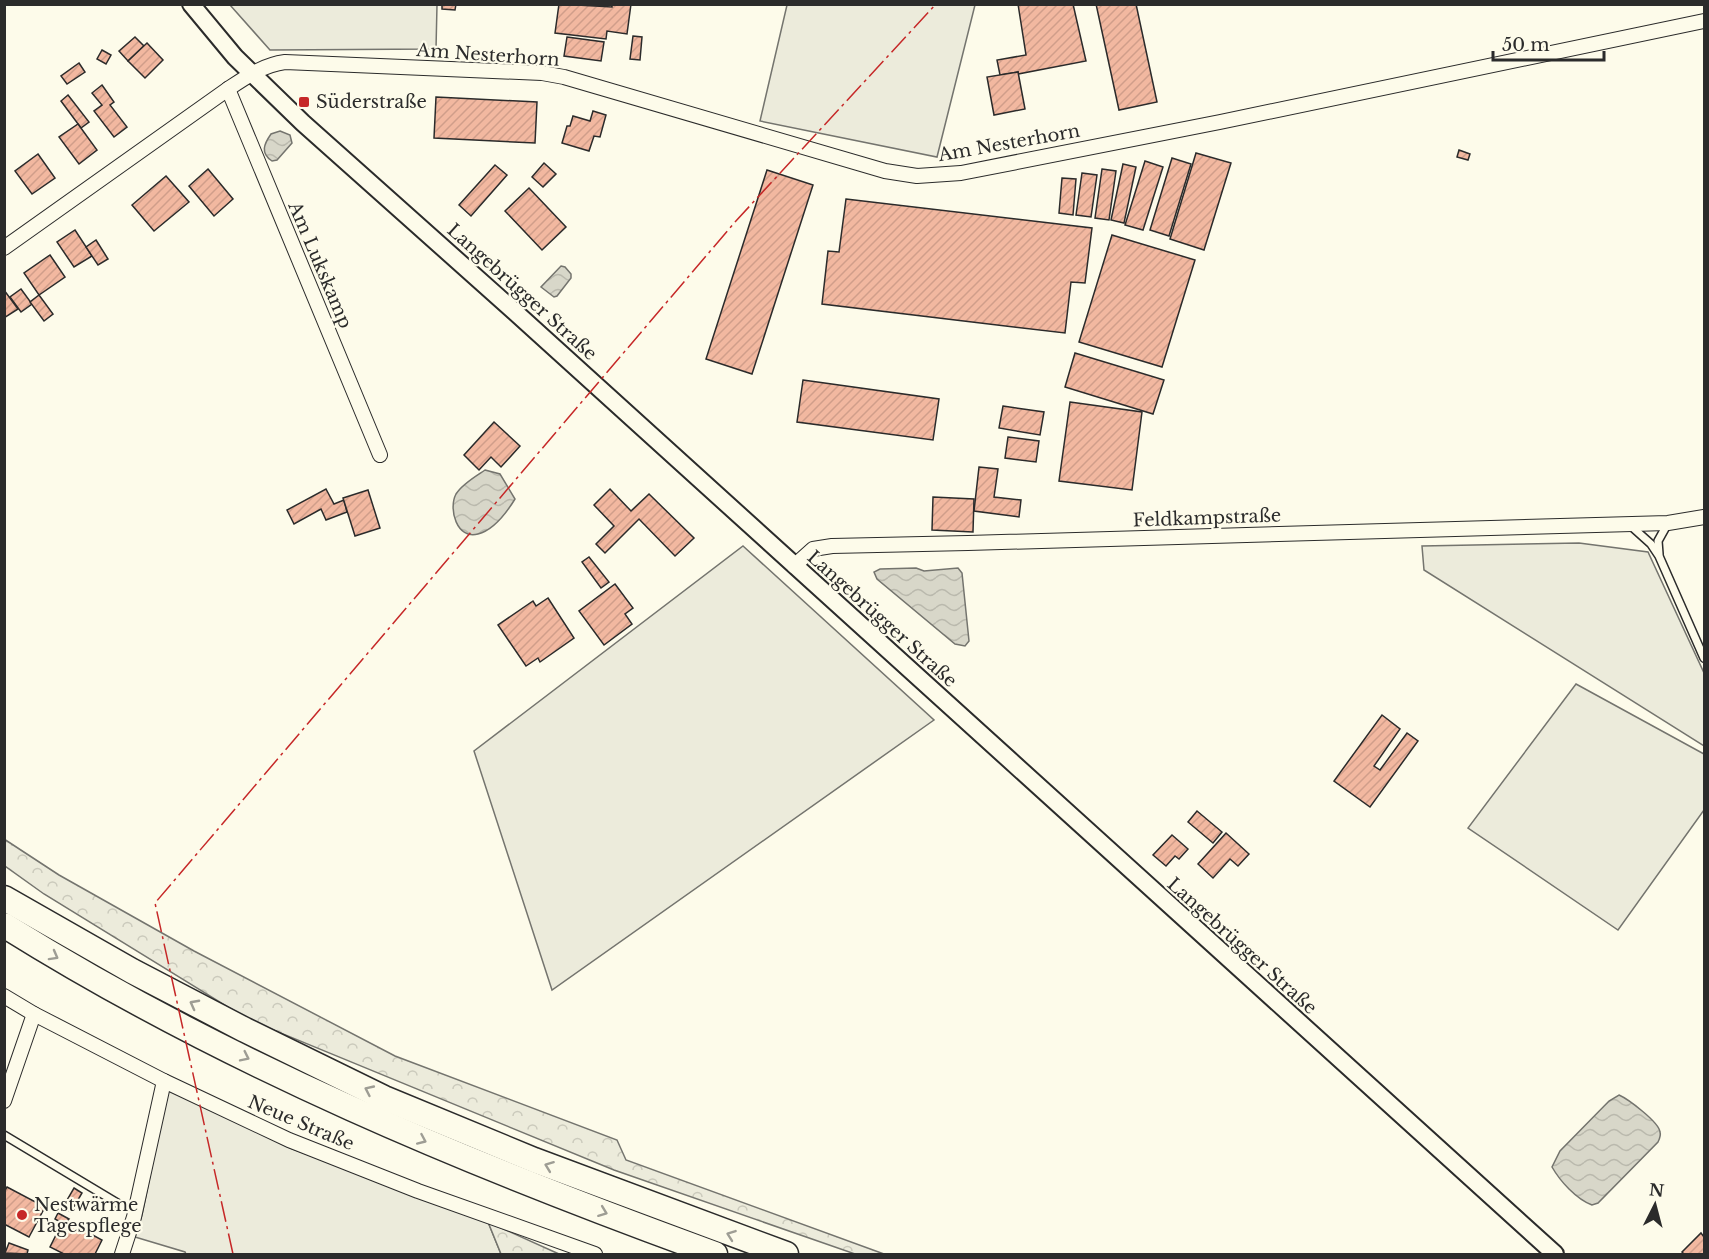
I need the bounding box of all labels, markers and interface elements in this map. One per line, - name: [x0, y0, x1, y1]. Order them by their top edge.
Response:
- scale bar: [1493, 24, 1604, 62]
- text: 50 m: [1502, 34, 1550, 56]
- street label: Am Nesterhorn: [415, 39, 560, 71]
- place label: Süderstraße: [316, 91, 427, 113]
- marker: Süderstraße: [297, 95, 311, 109]
- street label: Am Nesterhorn: [935, 120, 1082, 166]
- street label: Am Lukskamp: [283, 197, 357, 332]
- street label: Langebrügger Straße: [443, 219, 601, 365]
- street label: Feldkampstraße: [1132, 504, 1282, 532]
- street label: Langebrügger Straße: [803, 546, 961, 692]
- street label: Langebrügger Straße: [1163, 873, 1321, 1019]
- one-way arrow: [48, 949, 58, 960]
- one-way arrow: [190, 1000, 201, 1011]
- one-way arrow: [238, 1050, 249, 1062]
- one-way arrow: [364, 1086, 375, 1098]
- street label: Neue Straße: [245, 1091, 357, 1155]
- one-way arrow: [415, 1133, 426, 1145]
- one-way arrow: [544, 1161, 555, 1173]
- north arrow: [1625, 1175, 1685, 1235]
- text: N: [1648, 1179, 1665, 1201]
- place label: Nestwärme Tagespflege: [34, 1194, 141, 1237]
- one-way arrow: [597, 1205, 607, 1218]
- marker: Nestwärme Tagespflege: [15, 1208, 29, 1222]
- one-way arrow: [726, 1229, 737, 1242]

